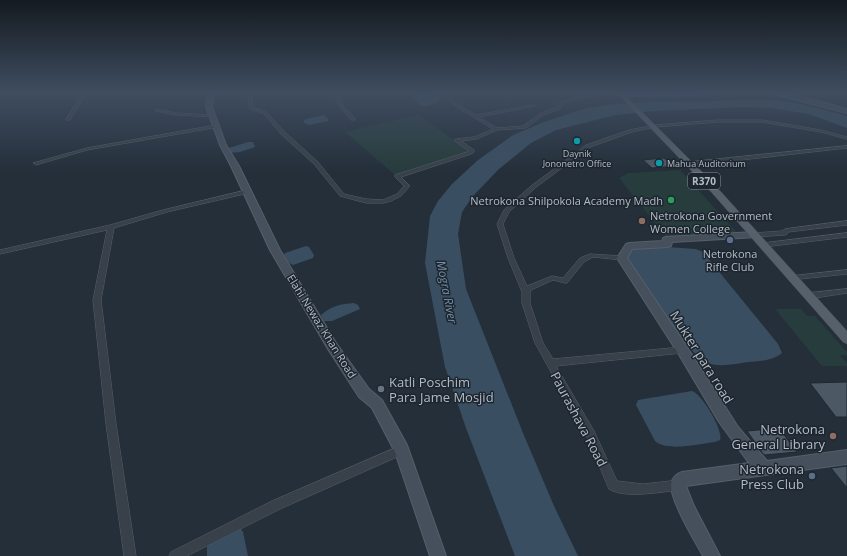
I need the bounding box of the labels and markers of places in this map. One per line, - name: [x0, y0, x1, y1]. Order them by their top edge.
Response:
- marker: Daynik Jononetro Office: [572, 136, 582, 146]
- place label: Daynik Jononetro Office: [542, 147, 611, 170]
- place label: Mahua Auditorium: [667, 157, 746, 170]
- marker: Mahua Auditorium: [654, 158, 664, 168]
- place label: Netrokona Shilpokola Academy Madh: [470, 193, 663, 208]
- marker: Netrokona Shilpokola Academy Madh: [666, 195, 676, 205]
- place label: Netrokona Government Women College: [650, 208, 772, 236]
- marker: Netrokona Government Women College: [637, 216, 647, 226]
- marker: Netrokona Rifle Club: [725, 235, 735, 245]
- place label: Netrokona Rifle Club: [703, 246, 757, 274]
- place label: Katli Poschim Para Jame Mosjid: [389, 373, 494, 406]
- marker: Katli Poschim Para Jame Mosjid: [376, 384, 386, 394]
- place label: Netrokona General Library: [731, 420, 825, 453]
- marker: Netrokona General Library: [828, 431, 838, 441]
- place label: Netrokona Press Club: [739, 460, 804, 493]
- marker: Netrokona Press Club: [807, 471, 817, 481]

